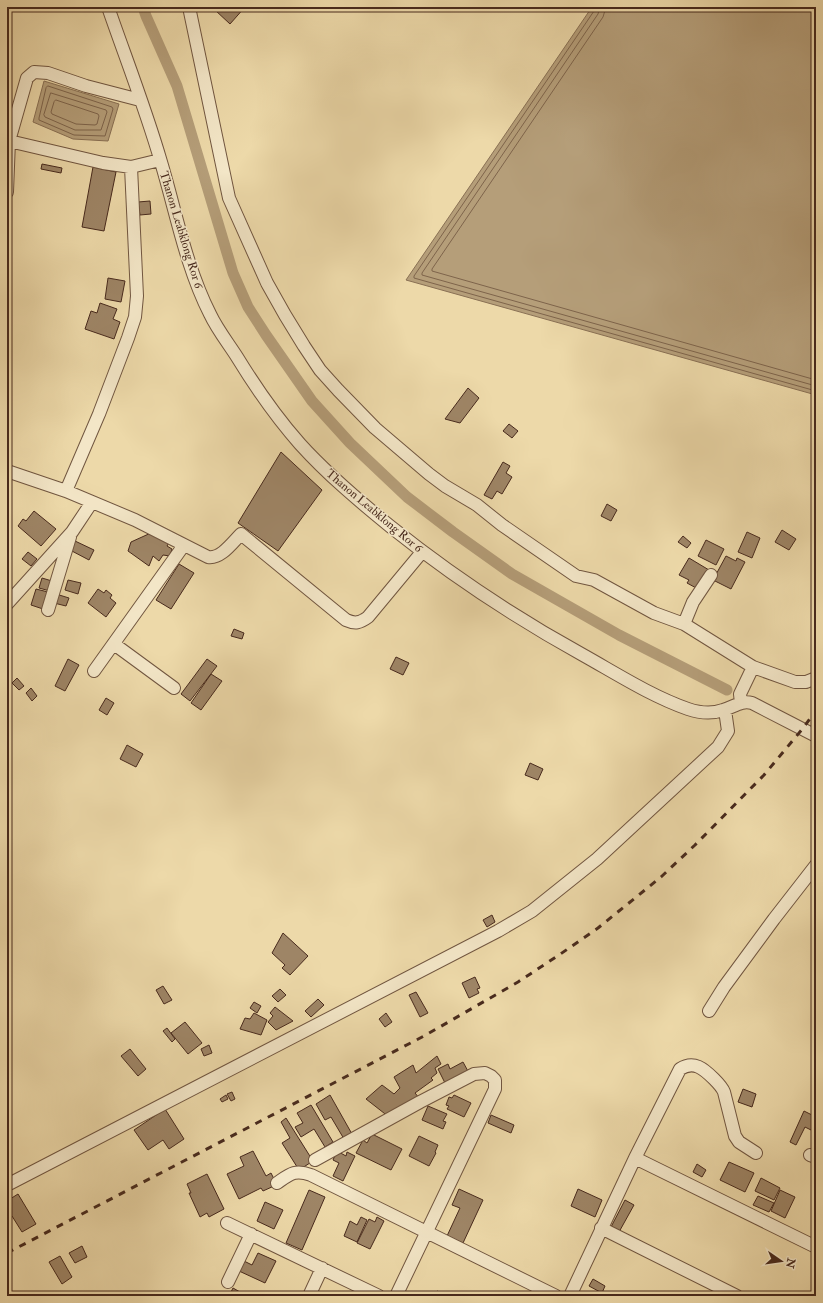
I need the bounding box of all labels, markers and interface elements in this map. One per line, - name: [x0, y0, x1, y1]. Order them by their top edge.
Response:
- street label: Thanon Leabklong Ror 6: [156, 170, 206, 291]
- street label: Thanon Leabklong Ror 6: [323, 466, 426, 556]
- north arrow: [761, 1241, 801, 1281]
- text: N: [783, 1256, 798, 1271]

